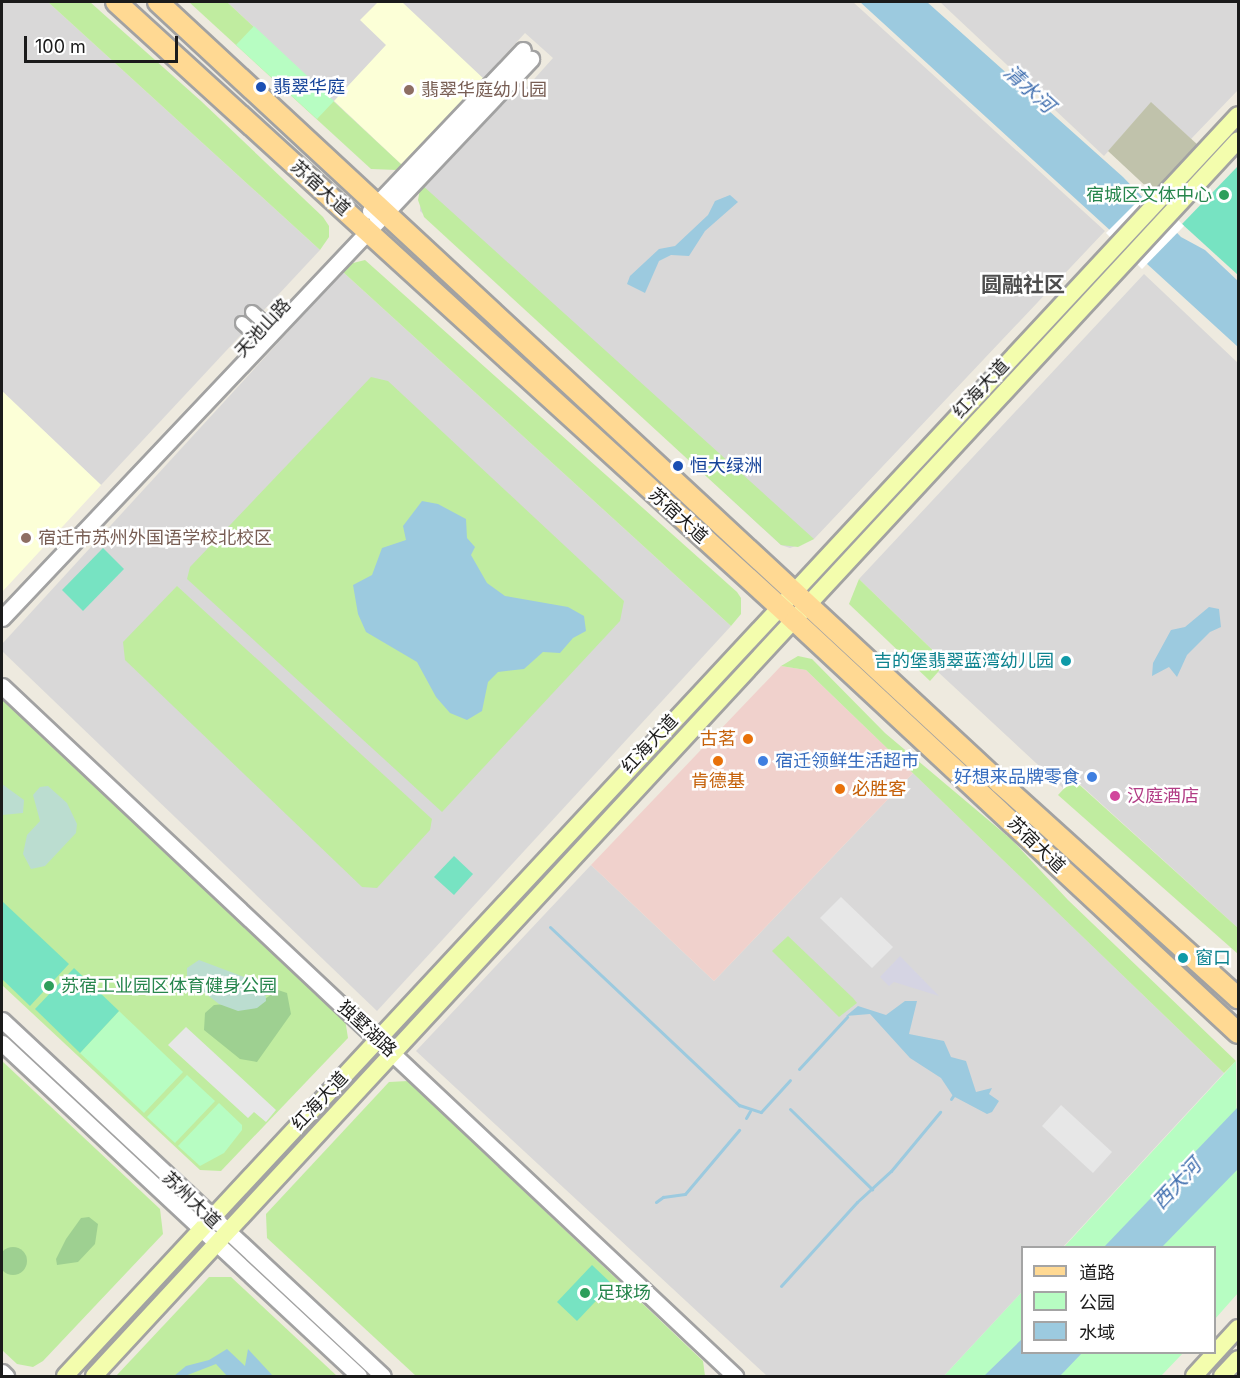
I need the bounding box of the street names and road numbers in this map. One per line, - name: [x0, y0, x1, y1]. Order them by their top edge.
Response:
- street label: 苏宿大道: [286, 156, 354, 220]
- street label: 天池山路: [231, 294, 295, 362]
- street label: 红海大道: [949, 355, 1013, 423]
- street label: 苏宿大道: [644, 484, 712, 548]
- street label: 红海大道: [618, 710, 682, 778]
- street label: 苏宿大道: [1003, 812, 1069, 878]
- street label: 独墅湖路: [333, 997, 401, 1061]
- street label: 红海大道: [288, 1067, 352, 1135]
- street label: 苏州大道: [158, 1167, 224, 1233]

